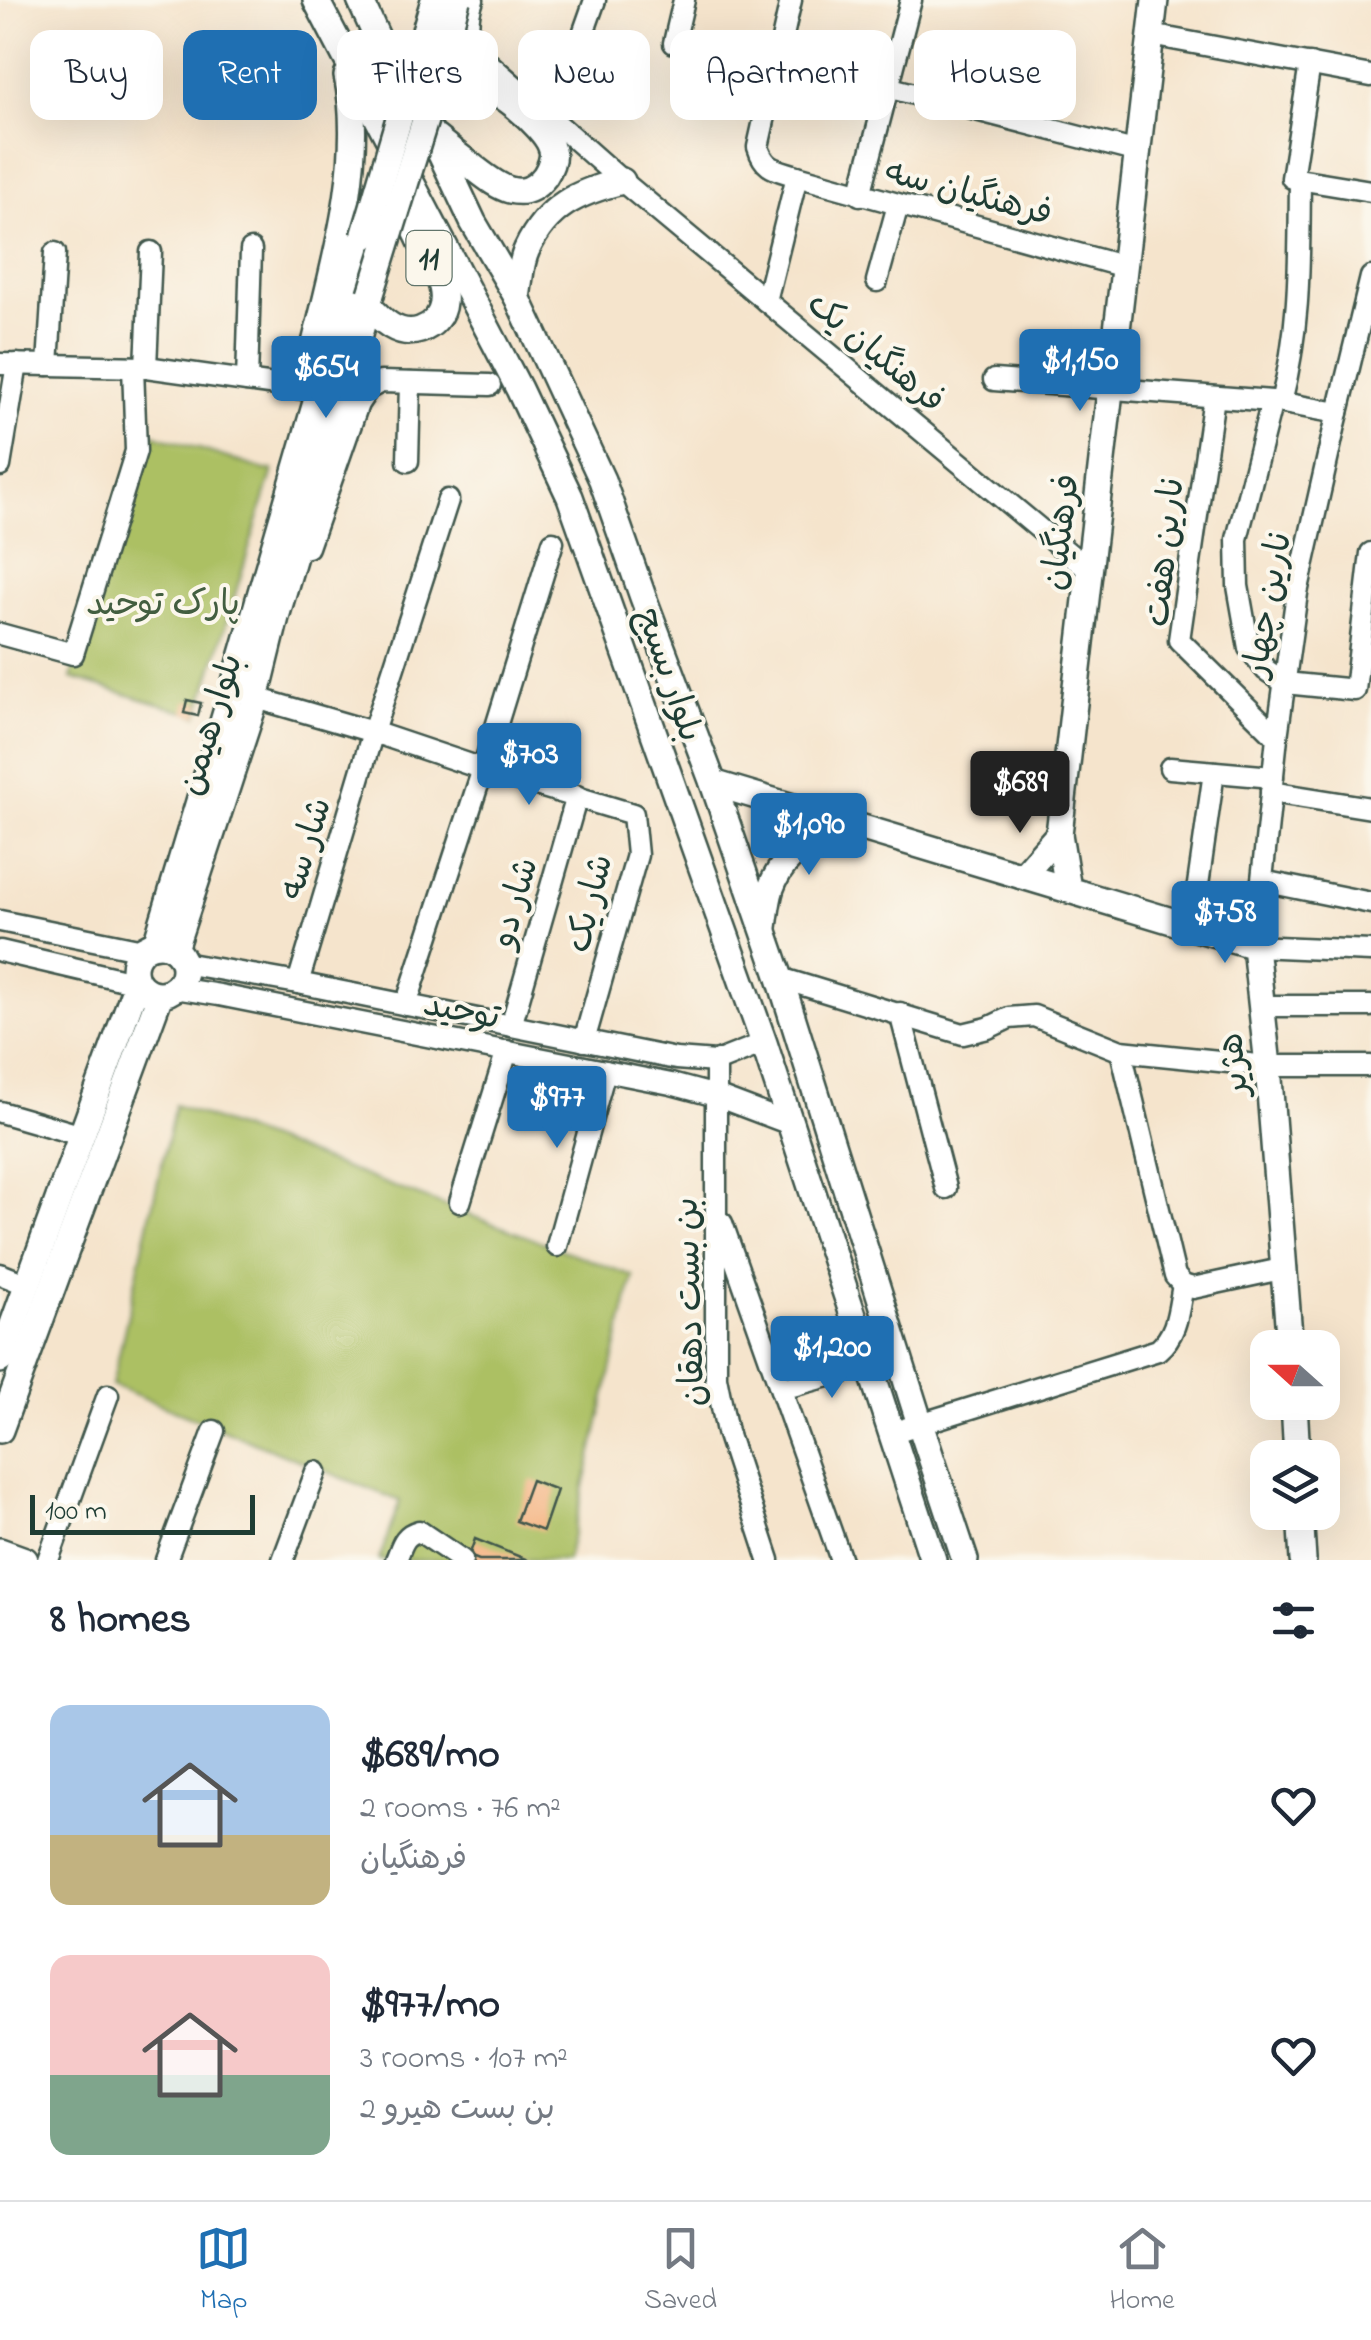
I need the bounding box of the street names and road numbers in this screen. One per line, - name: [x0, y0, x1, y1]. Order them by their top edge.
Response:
- street label: فرهنگیان سه: [879, 148, 1058, 241]
- road number: 11: [406, 231, 452, 285]
- street label: فرهنگیان یک: [794, 280, 955, 427]
- street label: فرهنگیان: [1030, 471, 1095, 594]
- street label: نارین هفت: [1133, 475, 1200, 630]
- street label: نارین چهار: [1231, 528, 1307, 684]
- street label: بلوار بسیج: [621, 601, 714, 749]
- street label: بلوار هیمن: [167, 648, 258, 802]
- street label: شار سه: [268, 792, 347, 906]
- street label: شار یک: [555, 849, 628, 958]
- street label: شار دو: [478, 852, 554, 957]
- street label: توحید: [418, 980, 505, 1045]
- street label: هژیر: [1207, 1030, 1265, 1102]
- street label: بن بست دهقان: [662, 1196, 721, 1408]

